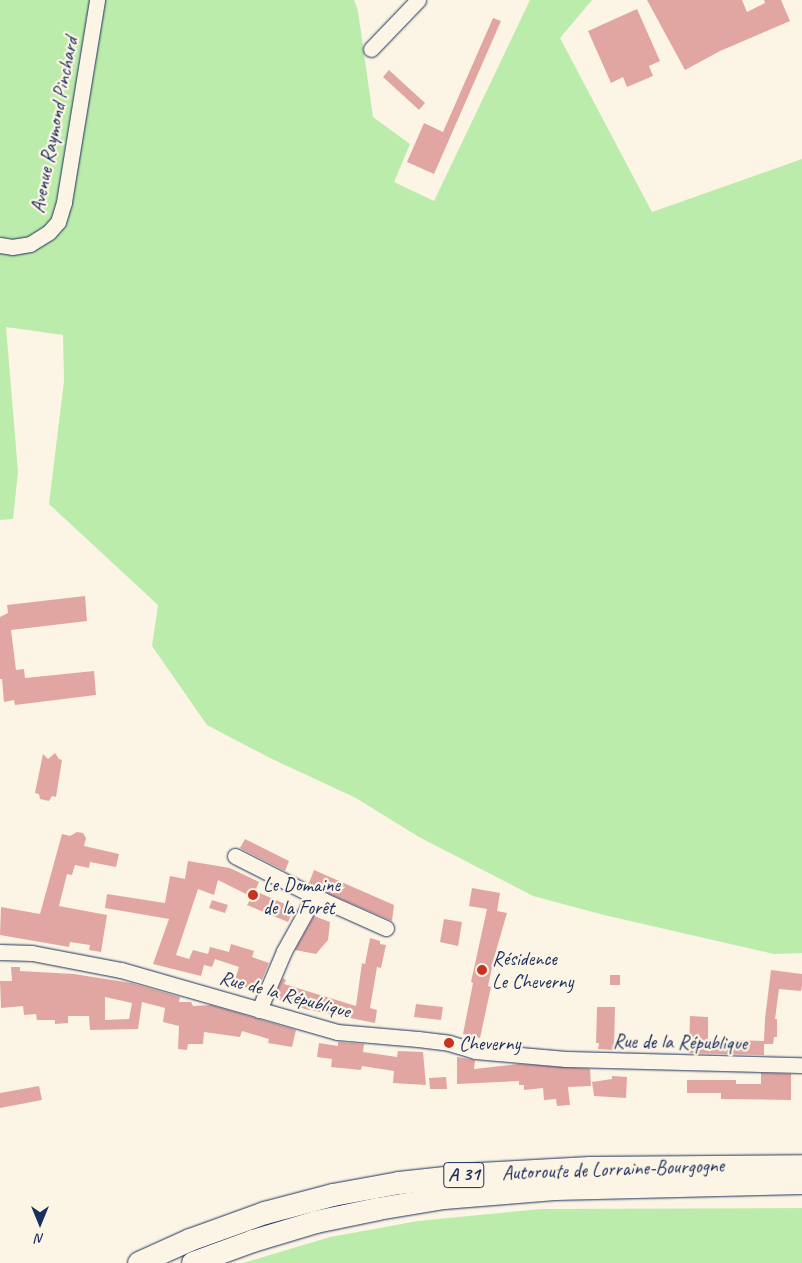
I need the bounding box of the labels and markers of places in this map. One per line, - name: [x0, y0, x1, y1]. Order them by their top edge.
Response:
- place label: Le Domaine de la Forêt: [263, 872, 340, 919]
- marker: Le Domaine de la Forêt: [247, 889, 259, 901]
- place label: Résidence Le Cheverny: [492, 946, 573, 993]
- marker: Résidence Le Cheverny: [476, 964, 488, 976]
- place label: Cheverny: [459, 1031, 520, 1055]
- marker: Cheverny: [443, 1037, 455, 1049]

